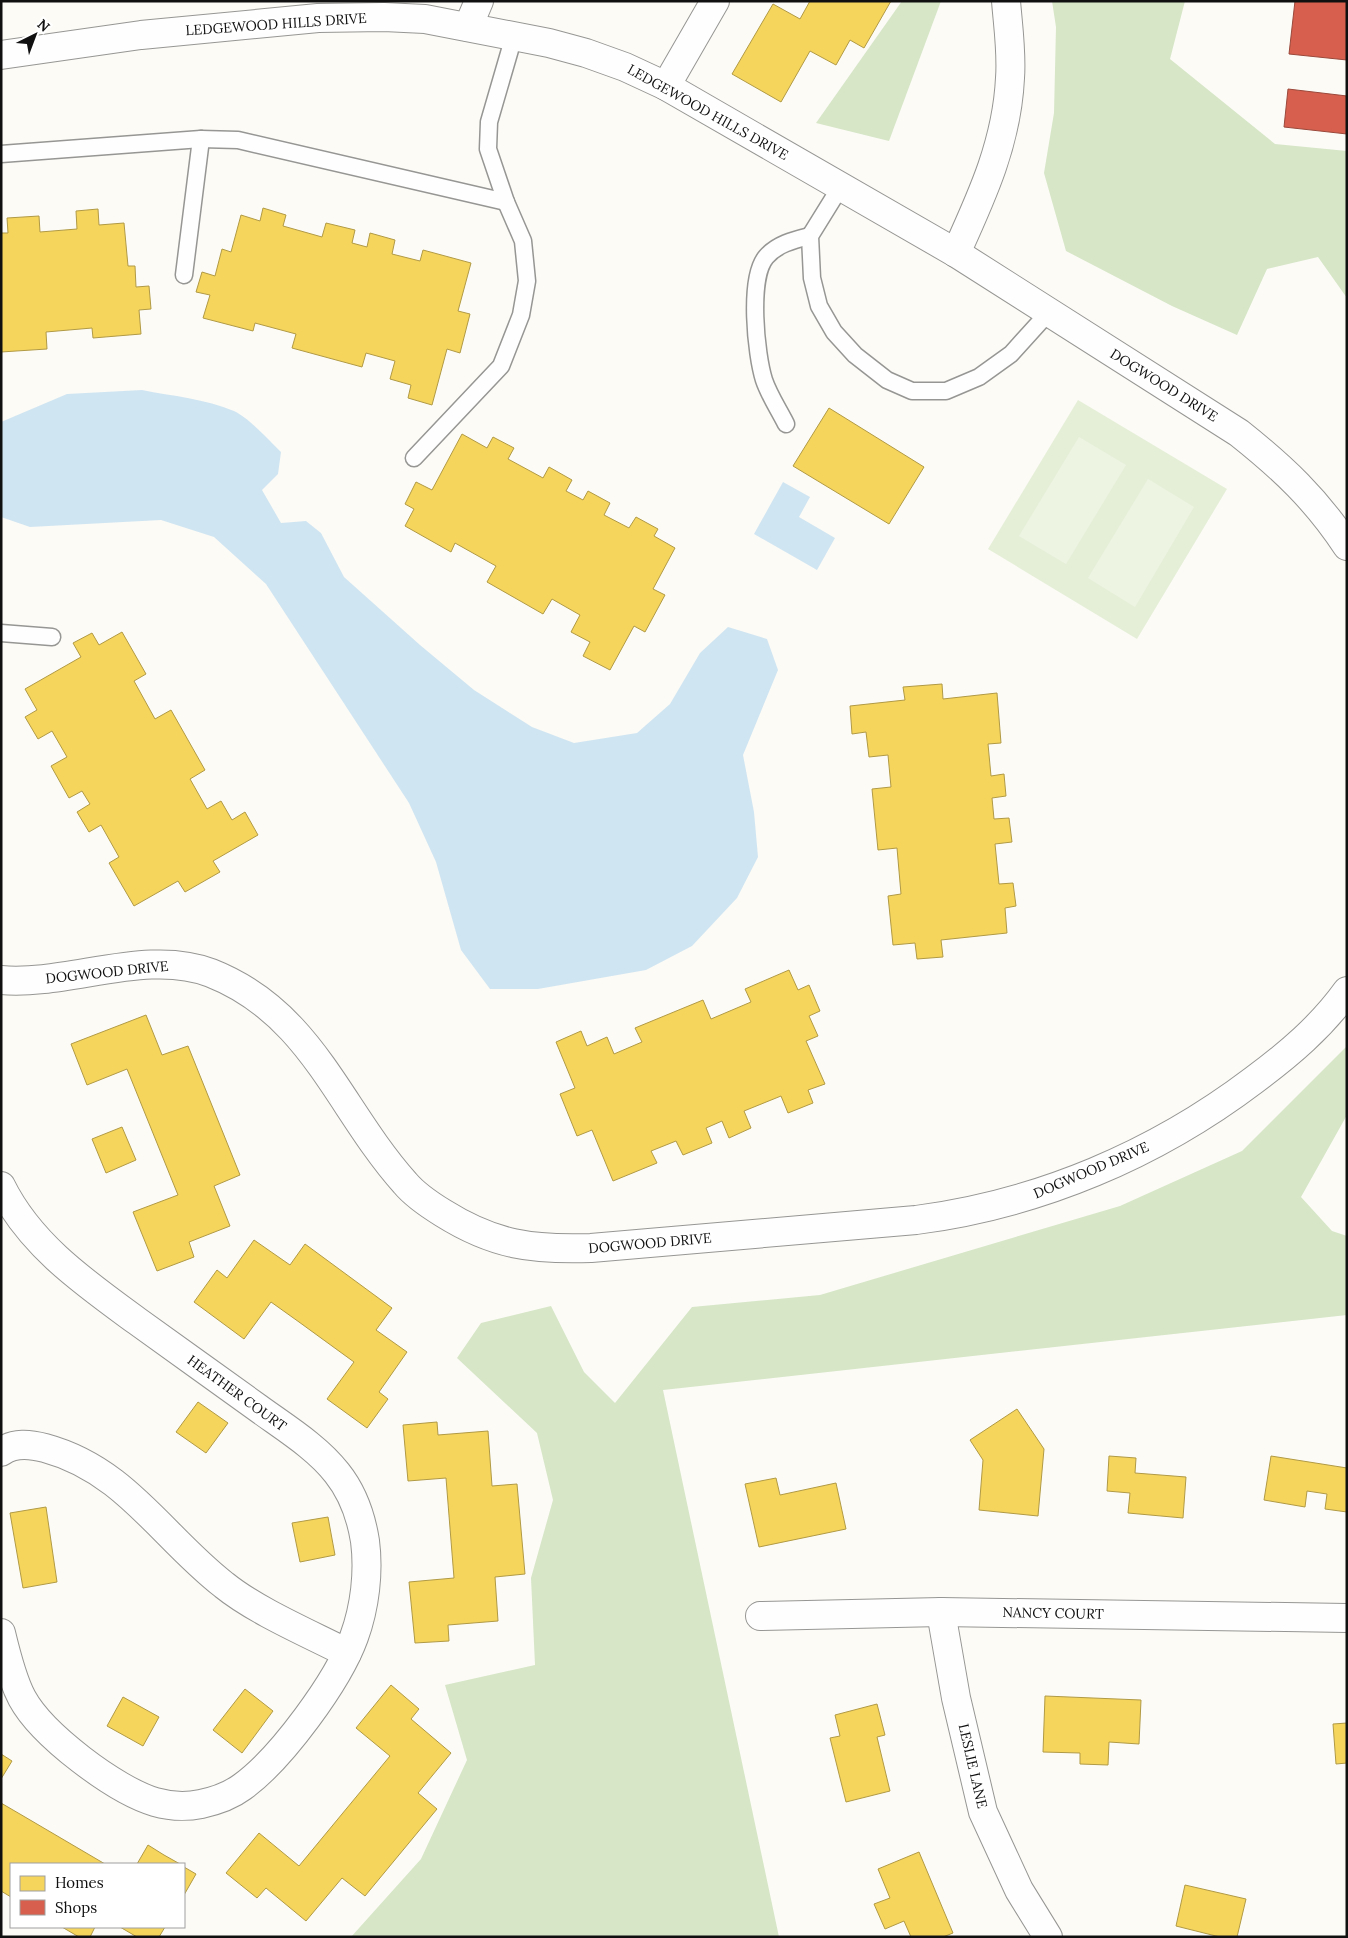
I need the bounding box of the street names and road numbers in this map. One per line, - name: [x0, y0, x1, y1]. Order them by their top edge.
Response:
- street label: LEDGEWOOD HILLS DRIVE: [185, 9, 367, 39]
- street label: LEDGEWOOD HILLS DRIVE: [624, 60, 792, 164]
- street label: DOGWOOD DRIVE: [1107, 345, 1221, 426]
- street label: DOGWOOD DRIVE: [45, 957, 170, 987]
- street label: DOGWOOD DRIVE: [1031, 1137, 1152, 1202]
- street label: DOGWOOD DRIVE: [588, 1229, 713, 1257]
- street label: HEATHER COURT: [184, 1351, 290, 1435]
- street label: NANCY COURT: [1002, 1603, 1104, 1623]
- street label: LESLIE LANE: [955, 1722, 992, 1810]

